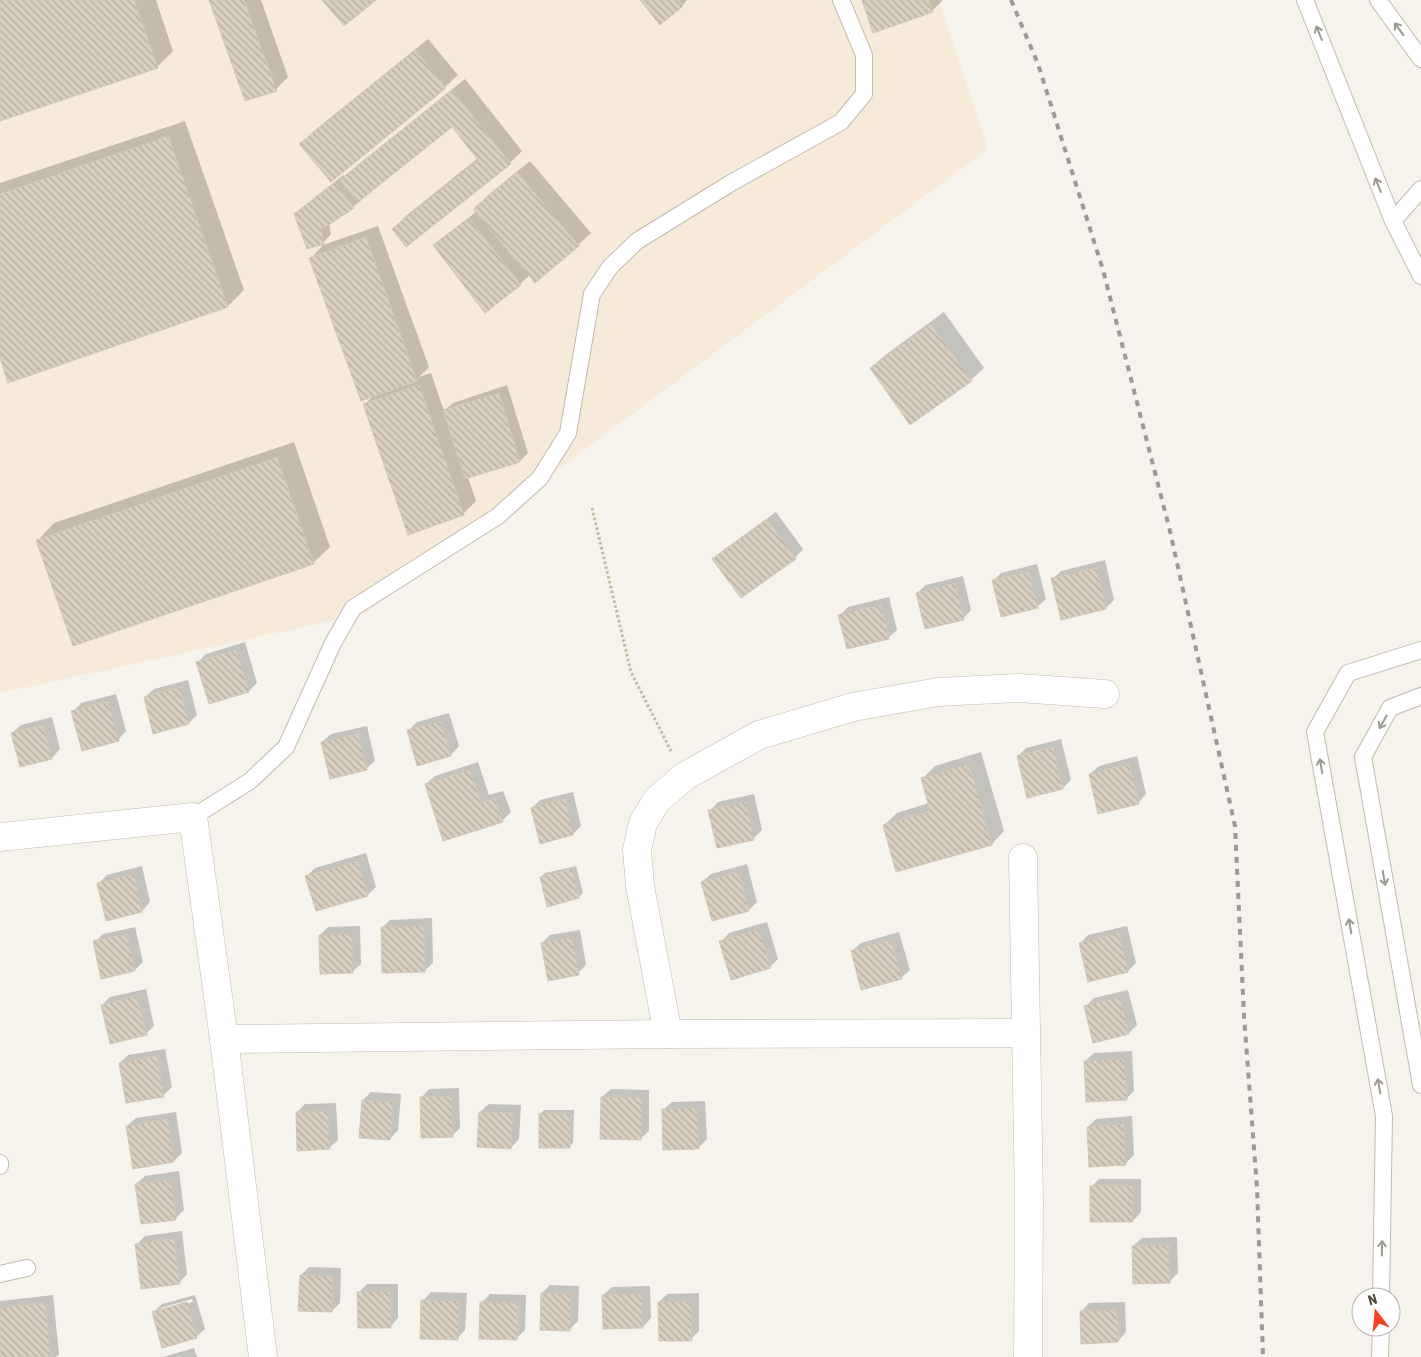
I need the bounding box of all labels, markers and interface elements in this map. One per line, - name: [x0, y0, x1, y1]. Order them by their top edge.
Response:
- one-way arrow: [1394, 23, 1405, 36]
- one-way arrow: [1313, 26, 1322, 41]
- one-way arrow: [1373, 177, 1382, 193]
- one-way arrow: [1377, 714, 1387, 728]
- one-way arrow: [1316, 759, 1326, 775]
- one-way arrow: [1380, 869, 1390, 885]
- one-way arrow: [1344, 919, 1354, 935]
- one-way arrow: [1373, 1079, 1383, 1095]
- one-way arrow: [1377, 1241, 1387, 1257]
- north arrow: [1351, 1287, 1401, 1337]
- text: N: [1366, 1291, 1379, 1308]

